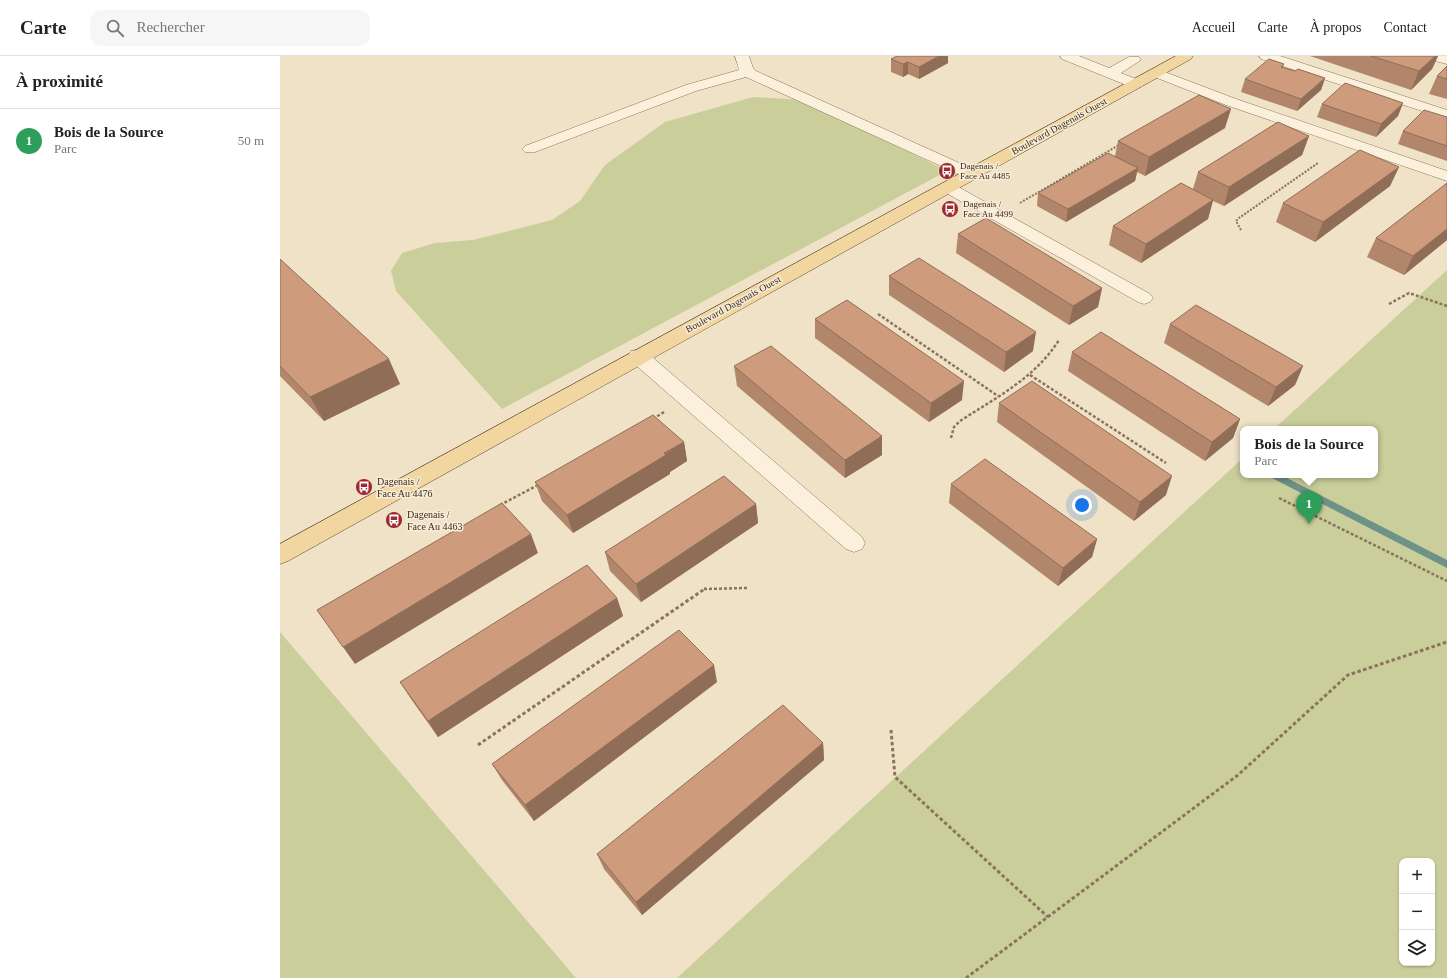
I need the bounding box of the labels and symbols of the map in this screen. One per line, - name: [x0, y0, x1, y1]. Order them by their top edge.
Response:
- street label: Boulevard Dagenais Ouest: [1009, 95, 1109, 157]
- bus stop icon: Dagenais / Face Au 4485: [937, 161, 957, 181]
- place label: Dagenais / Face Au 4485: [960, 161, 1010, 181]
- bus stop icon: Dagenais / Face Au 4499: [940, 199, 960, 219]
- place label: Dagenais / Face Au 4499: [963, 199, 1013, 219]
- street label: Boulevard Dagenais Ouest: [683, 273, 783, 335]
- place label: Dagenais / Face Au 4476: [377, 476, 433, 499]
- bus stop icon: Dagenais / Face Au 4476: [354, 477, 374, 497]
- pin: 1: [1296, 491, 1322, 524]
- your location: [1072, 495, 1092, 515]
- place label: Dagenais / Face Au 4463: [407, 509, 463, 532]
- bus stop icon: Dagenais / Face Au 4463: [384, 510, 404, 530]

